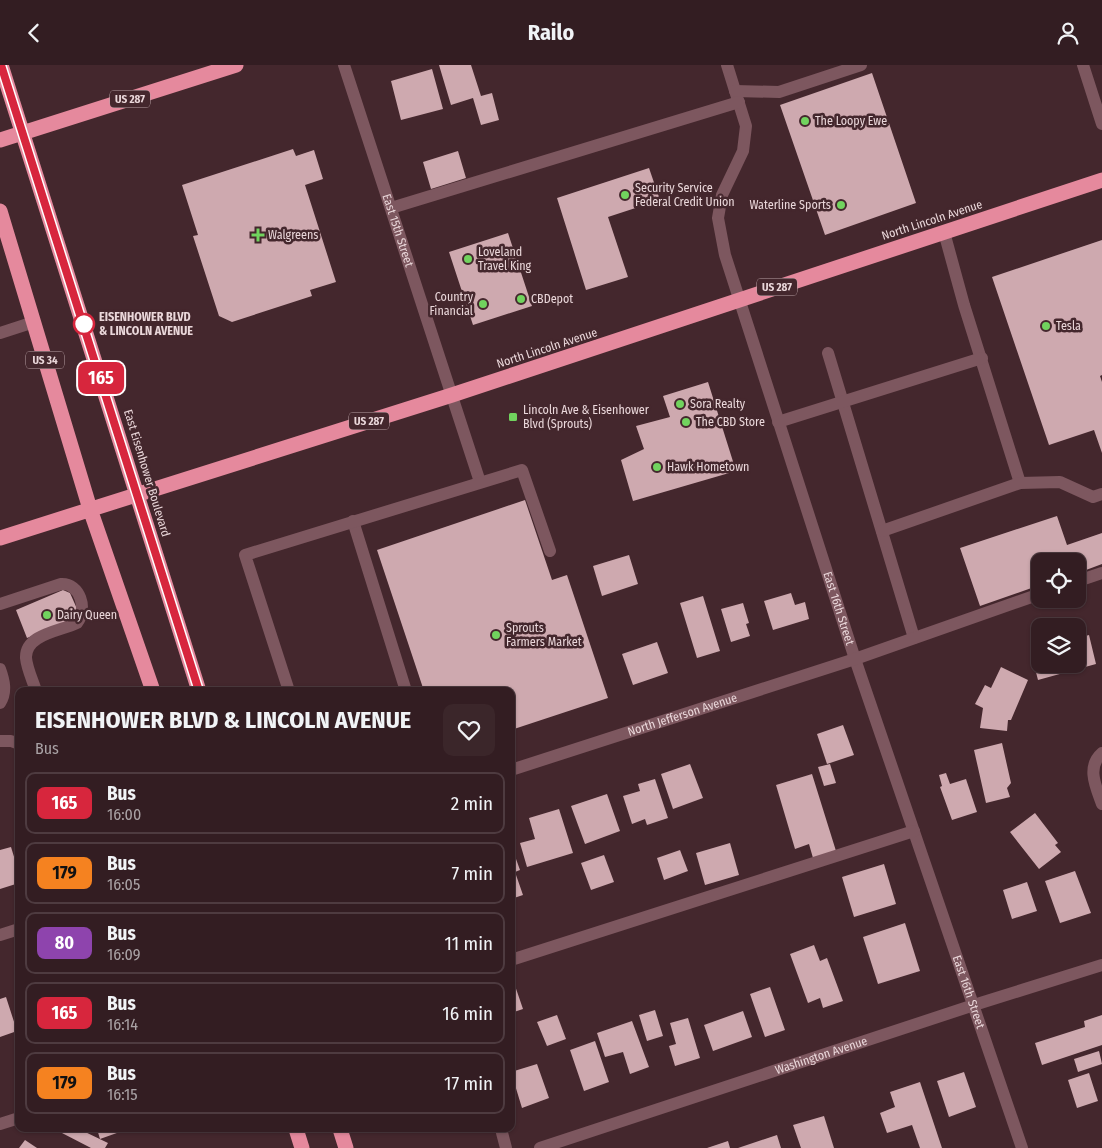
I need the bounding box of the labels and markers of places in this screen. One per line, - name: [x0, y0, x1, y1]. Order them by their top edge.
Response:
- place label: The Loopy Ewe: [815, 114, 887, 128]
- marker: The Loopy Ewe: [799, 115, 811, 127]
- place label: Security Service Federal Credit Union: [635, 181, 735, 209]
- marker: Security Service Federal Credit Union: [619, 189, 631, 201]
- place label: Waterline Sports: [749, 198, 831, 212]
- marker: Waterline Sports: [835, 199, 847, 211]
- place label: Walgreens: [268, 228, 318, 242]
- marker: Walgreens: [252, 229, 264, 241]
- place label: Loveland Travel King: [478, 245, 532, 273]
- marker: Loveland Travel King: [462, 253, 474, 265]
- place label: Country Financial: [429, 290, 474, 318]
- place label: CBDepot: [531, 292, 573, 306]
- marker: CBDepot: [515, 293, 527, 305]
- marker: Country Financial: [477, 298, 489, 310]
- place label: EISENHOWER BLVD & LINCOLN AVENUE: [99, 310, 193, 338]
- marker: EISENHOWER BLVD & LINCOLN AVENUE: [73, 313, 95, 335]
- place label: Tesla: [1056, 319, 1081, 333]
- marker: Tesla: [1040, 320, 1052, 332]
- place label: Sora Realty: [690, 397, 746, 411]
- marker: Sora Realty: [674, 398, 686, 410]
- place label: Lincoln Ave & Eisenhower Blvd (Sprouts): [523, 403, 650, 431]
- marker: Lincoln Ave & Eisenhower Blvd (Sprouts): [507, 411, 519, 423]
- place label: The CBD Store: [696, 415, 765, 429]
- marker: The CBD Store: [680, 416, 692, 428]
- place label: Hawk Hometown: [667, 460, 749, 474]
- marker: Hawk Hometown: [651, 461, 663, 473]
- place label: Dairy Queen: [57, 608, 117, 622]
- marker: Dairy Queen: [41, 609, 53, 621]
- place label: Sprouts Farmers Market: [506, 621, 582, 649]
- marker: Sprouts Farmers Market: [490, 629, 502, 641]

